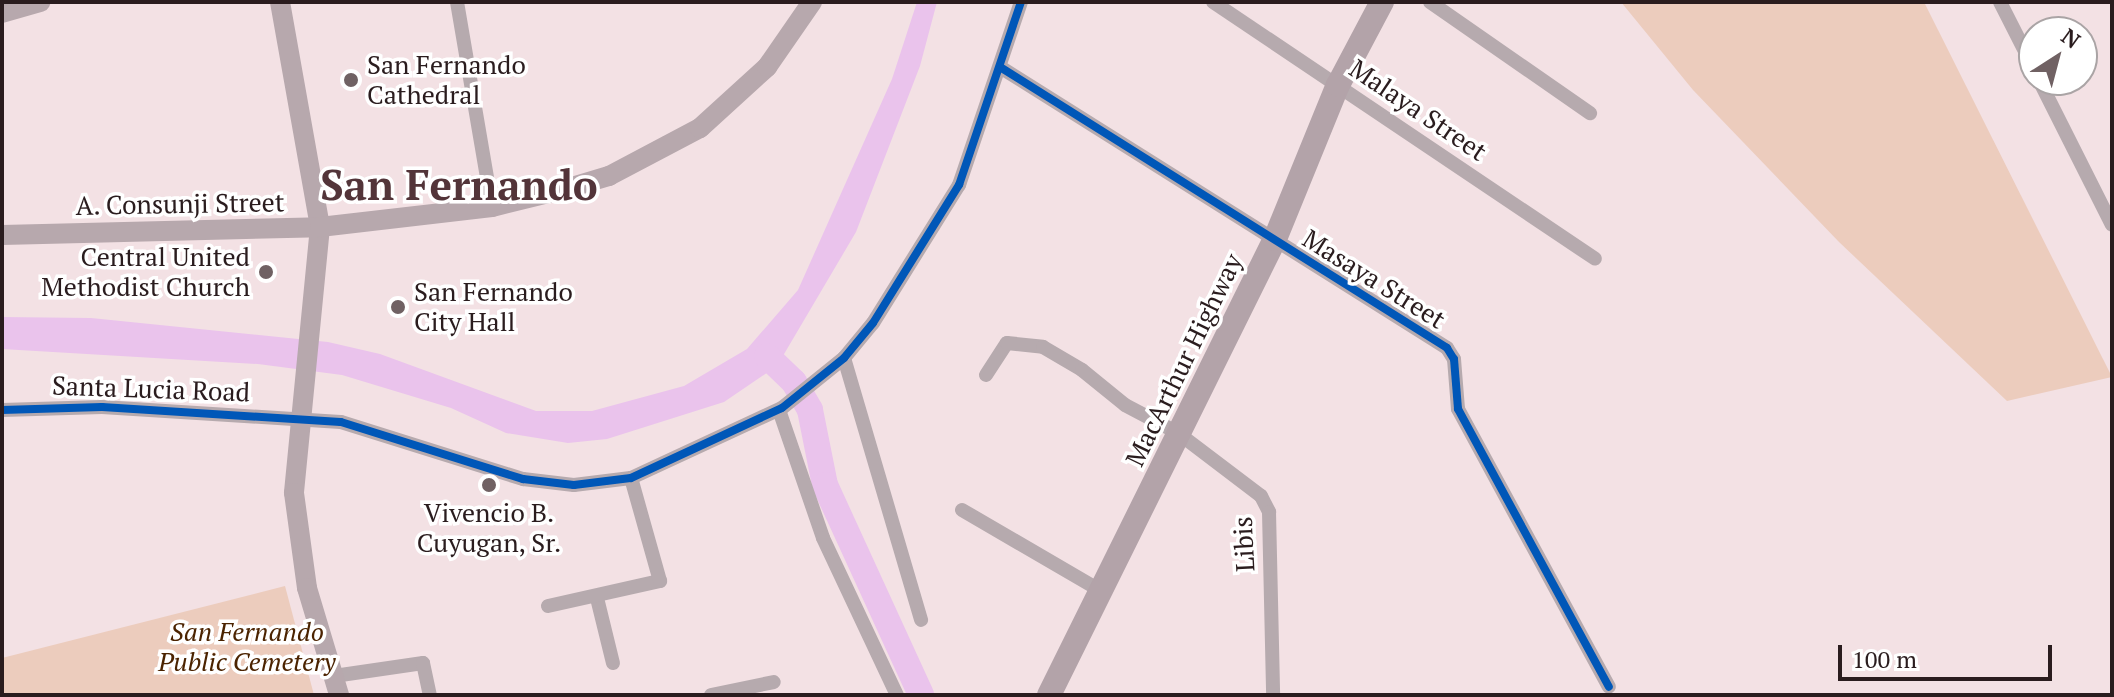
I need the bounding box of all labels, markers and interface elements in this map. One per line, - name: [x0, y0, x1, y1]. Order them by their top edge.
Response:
- north arrow: [2018, 16, 2098, 96]
- text: N: [2056, 21, 2086, 54]
- place label: San Fernando Cathedral: [367, 49, 526, 110]
- street label: Malaya Street: [1344, 53, 1492, 167]
- marker: San Fernando Cathedral: [342, 71, 360, 89]
- district label: San Fernando: [320, 159, 598, 209]
- street label: A. Consunji Street: [75, 187, 285, 221]
- street label: Masaya Street: [1297, 223, 1451, 335]
- place label: Central United Methodist Church: [41, 241, 250, 302]
- street label: MacArthur Highway: [1119, 249, 1249, 471]
- marker: Central United Methodist Church: [257, 263, 275, 281]
- place label: San Fernando City Hall: [414, 276, 573, 338]
- marker: San Fernando City Hall: [389, 298, 407, 316]
- street label: Santa Lucia Road: [51, 370, 251, 408]
- marker: Vivencio B. Cuyugan, Sr.: [480, 476, 498, 494]
- place label: Vivencio B. Cuyugan, Sr.: [416, 497, 562, 558]
- street label: Libis: [1227, 516, 1261, 572]
- park label: San Fernando Public Cemetery: [158, 616, 336, 678]
- scale bar: [1842, 629, 2056, 679]
- text: 100 m: [1852, 643, 1917, 675]

